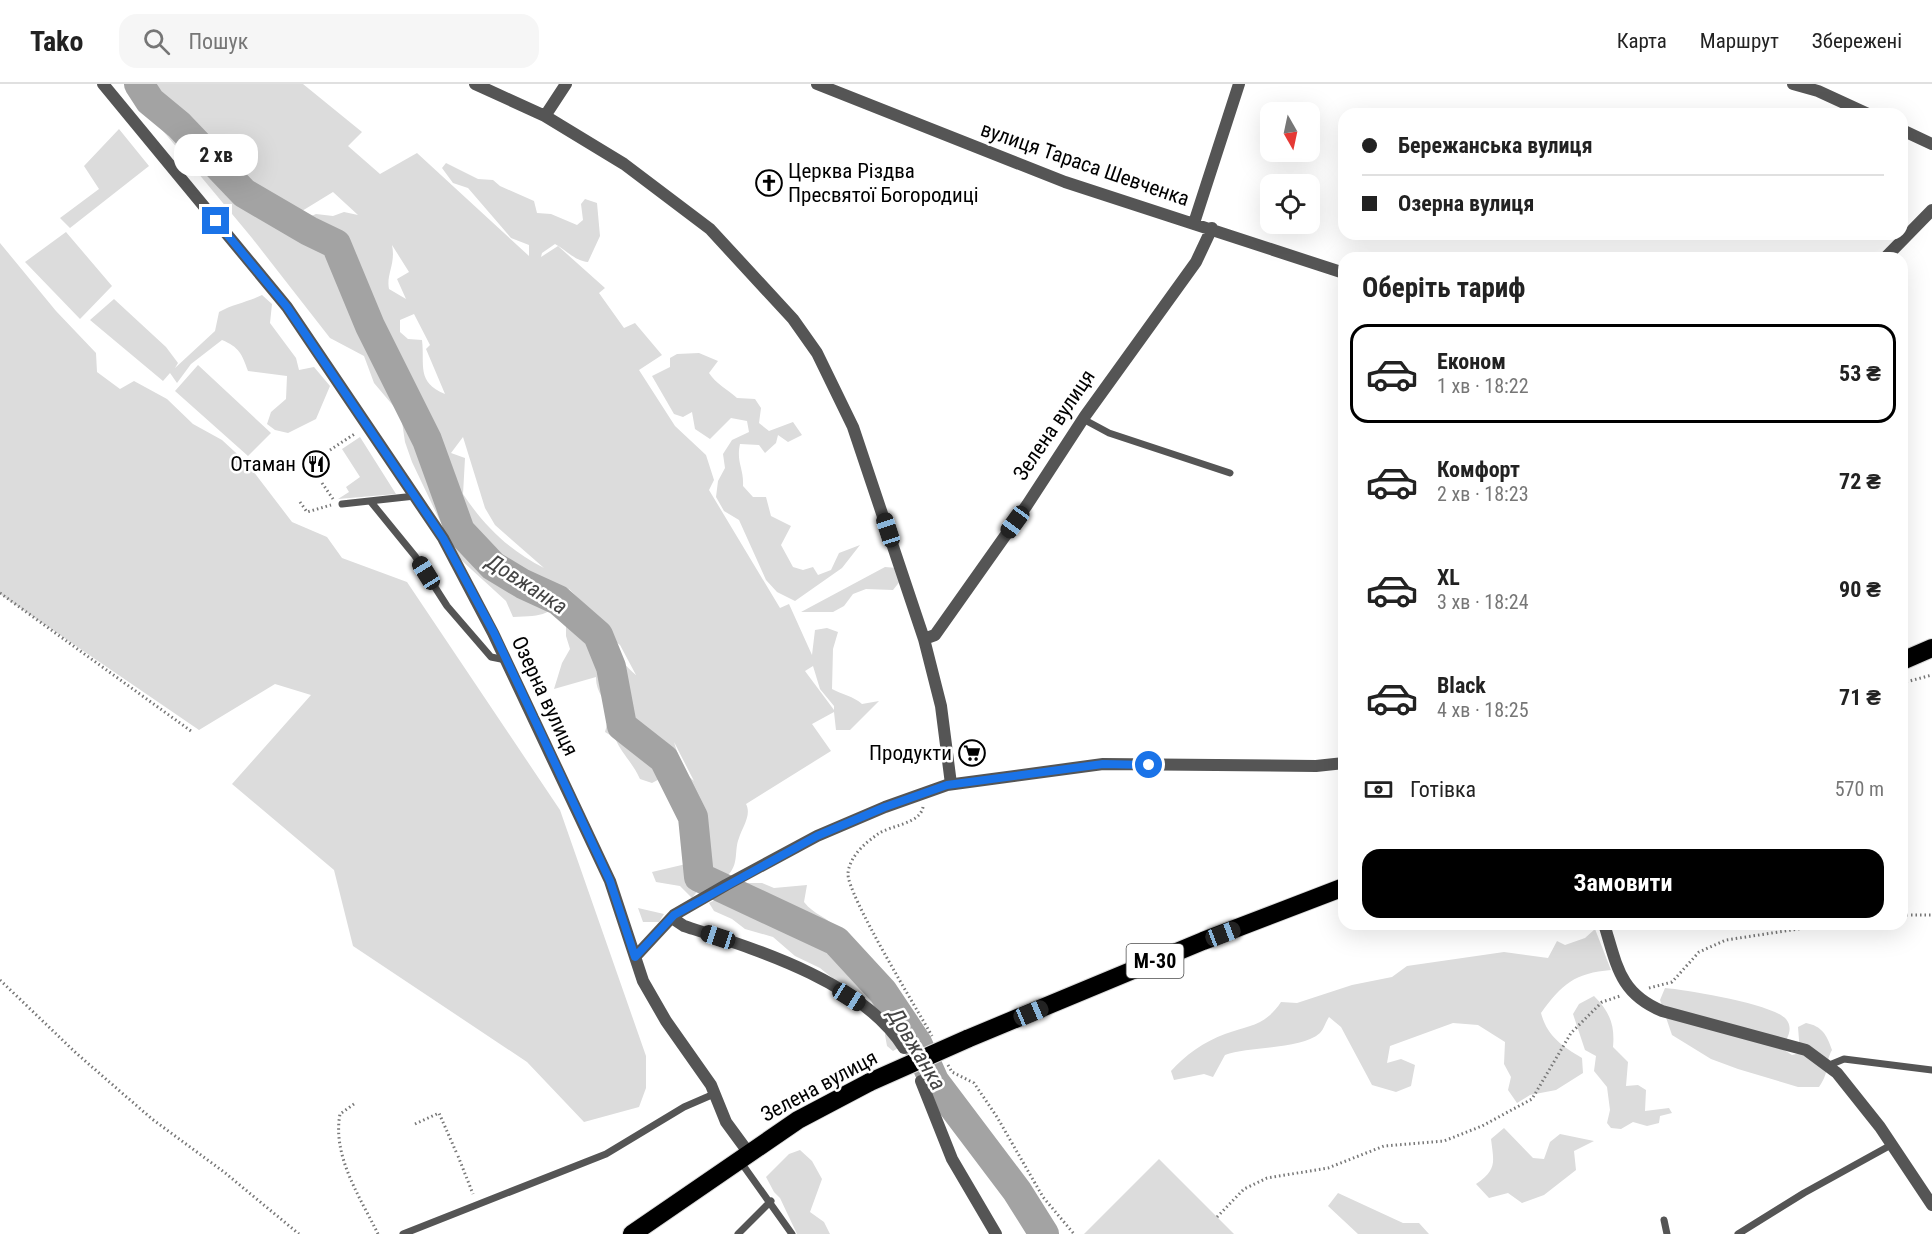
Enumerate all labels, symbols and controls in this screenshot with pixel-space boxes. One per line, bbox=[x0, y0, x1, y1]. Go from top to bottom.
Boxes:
search box bbox=[119, 14, 539, 68]
text: Tako bbox=[30, 25, 83, 58]
icon: search bbox=[140, 25, 173, 58]
text: Пошук bbox=[188, 29, 248, 54]
text: Карта bbox=[1617, 29, 1667, 53]
text: Маршрут bbox=[1700, 29, 1779, 53]
text: Збережені bbox=[1812, 29, 1902, 53]
north arrow bbox=[1260, 102, 1320, 162]
map controls bbox=[1260, 102, 1320, 234]
street label: вулиця Тараса Шевченка bbox=[978, 117, 1192, 211]
text: Бережанська вулиця bbox=[1398, 133, 1593, 158]
callout: 2 хв bbox=[174, 134, 258, 176]
text: 2 хв bbox=[199, 143, 233, 167]
place label: Церква Різдва Пресвятої Богородиці bbox=[788, 159, 979, 207]
church icon: Церква Різдва Пресвятої Богородиці bbox=[754, 168, 784, 198]
button: locate bbox=[1260, 174, 1320, 234]
text: Озерна вулиця bbox=[1398, 191, 1534, 216]
route end bbox=[202, 207, 229, 234]
text: Оберіть тариф bbox=[1362, 272, 1525, 304]
icon: car bbox=[1365, 347, 1419, 401]
text: Економ bbox=[1437, 349, 1506, 374]
text: 53 ₴ bbox=[1839, 361, 1881, 386]
street label: Зелена вулиця bbox=[1008, 365, 1100, 485]
text: 1 хв · 18:22 bbox=[1437, 374, 1529, 398]
restaurant icon: Отаман bbox=[301, 449, 331, 479]
place label: Отаман bbox=[230, 452, 296, 476]
icon: car bbox=[1365, 455, 1419, 509]
text: Комфорт bbox=[1437, 457, 1520, 482]
text: 72 ₴ bbox=[1839, 469, 1881, 494]
text: 2 хв · 18:23 bbox=[1437, 482, 1529, 506]
car bbox=[997, 502, 1033, 542]
car bbox=[874, 510, 902, 550]
water label: Довжанка bbox=[480, 548, 572, 619]
car bbox=[409, 553, 443, 593]
icon: car bbox=[1365, 563, 1419, 617]
text: XL bbox=[1437, 565, 1460, 590]
text: 90 ₴ bbox=[1839, 577, 1881, 602]
text: 3 хв · 18:24 bbox=[1437, 590, 1529, 614]
street label: Озерна вулиця bbox=[507, 632, 583, 760]
icon: car bbox=[1365, 671, 1419, 725]
text: Black bbox=[1437, 673, 1486, 698]
text: 71 ₴ bbox=[1839, 685, 1881, 710]
text: 4 хв · 18:25 bbox=[1437, 698, 1529, 722]
supermarket icon: Продукти bbox=[957, 738, 987, 768]
place label: Продукти bbox=[869, 741, 952, 765]
route start bbox=[1135, 751, 1162, 778]
icon: cash bbox=[1362, 773, 1395, 806]
text: Готівка bbox=[1410, 777, 1476, 802]
text: 570 m bbox=[1835, 777, 1884, 801]
button: Замовити bbox=[1362, 849, 1884, 918]
car bbox=[1203, 919, 1243, 949]
car bbox=[698, 923, 738, 951]
road number: М-30 bbox=[1126, 944, 1184, 978]
car bbox=[829, 980, 869, 1014]
car bbox=[1011, 998, 1051, 1028]
water label: Довжанка bbox=[882, 1002, 951, 1095]
street label: Зелена вулиця bbox=[757, 1045, 881, 1127]

